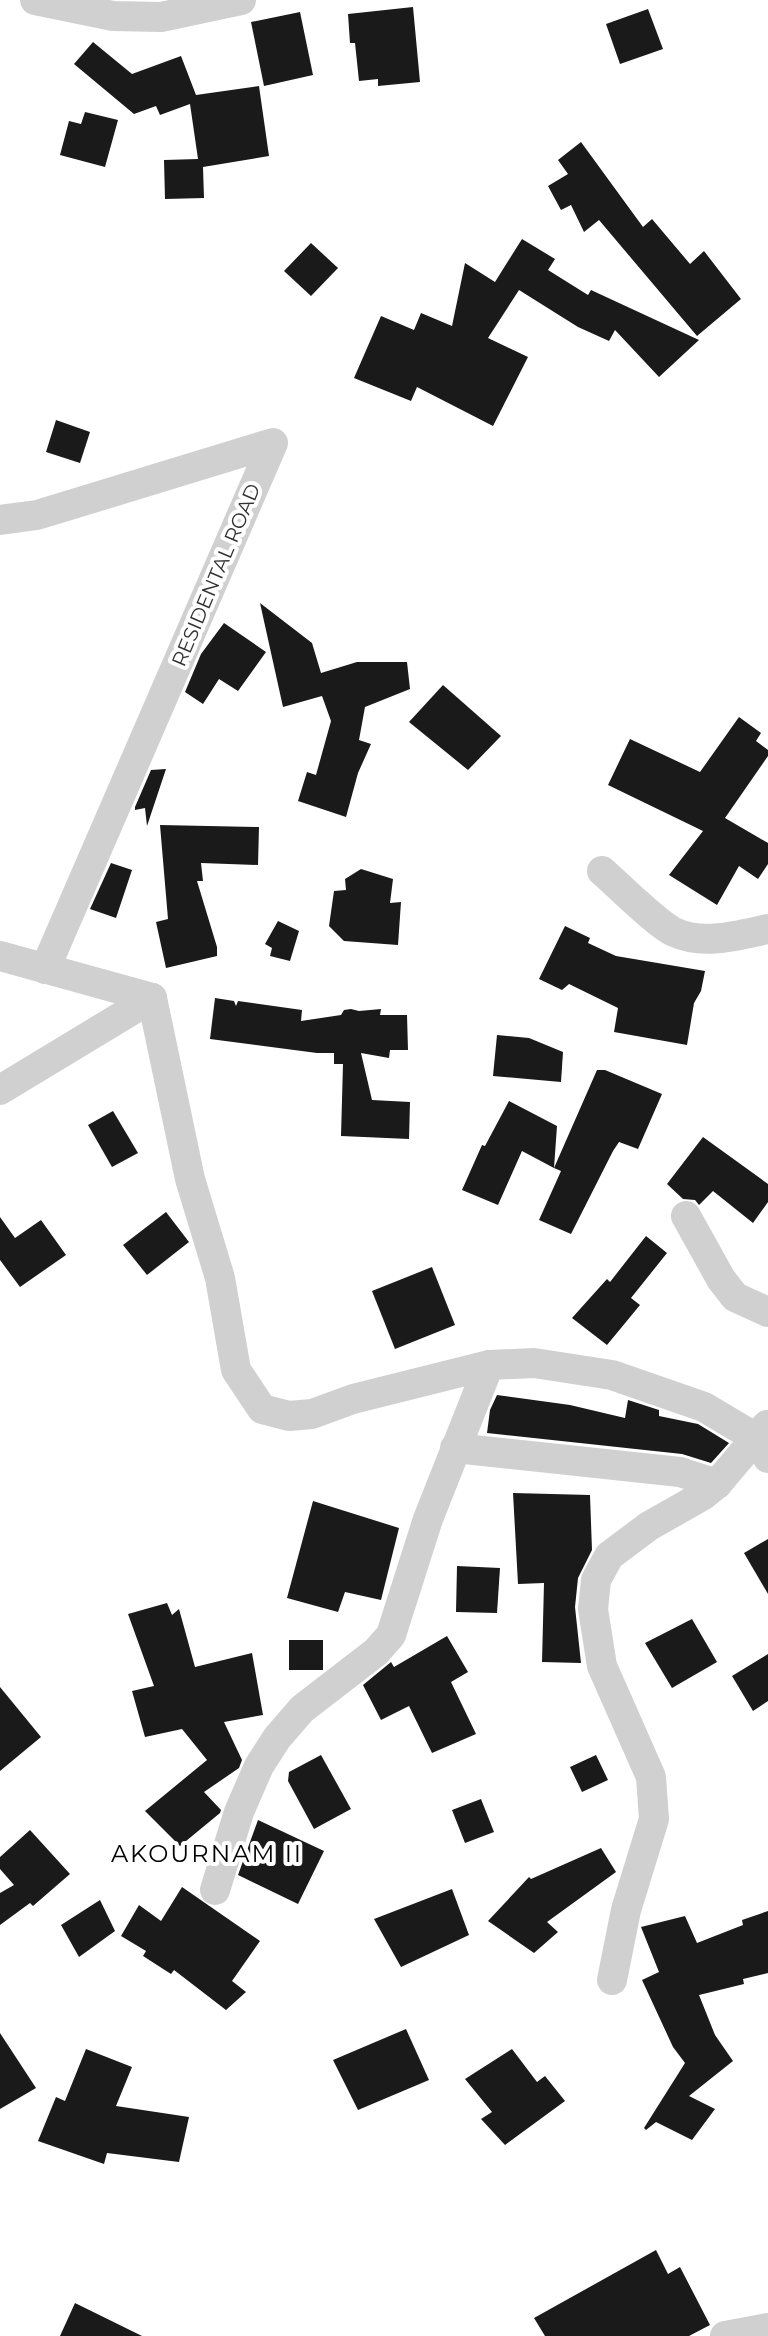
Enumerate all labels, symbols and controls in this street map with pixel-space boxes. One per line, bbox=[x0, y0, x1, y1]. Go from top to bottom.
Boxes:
street label: RESIDENTAL ROAD bbox=[167, 480, 265, 670]
district label: AKOURNAM II bbox=[111, 1839, 303, 1868]

